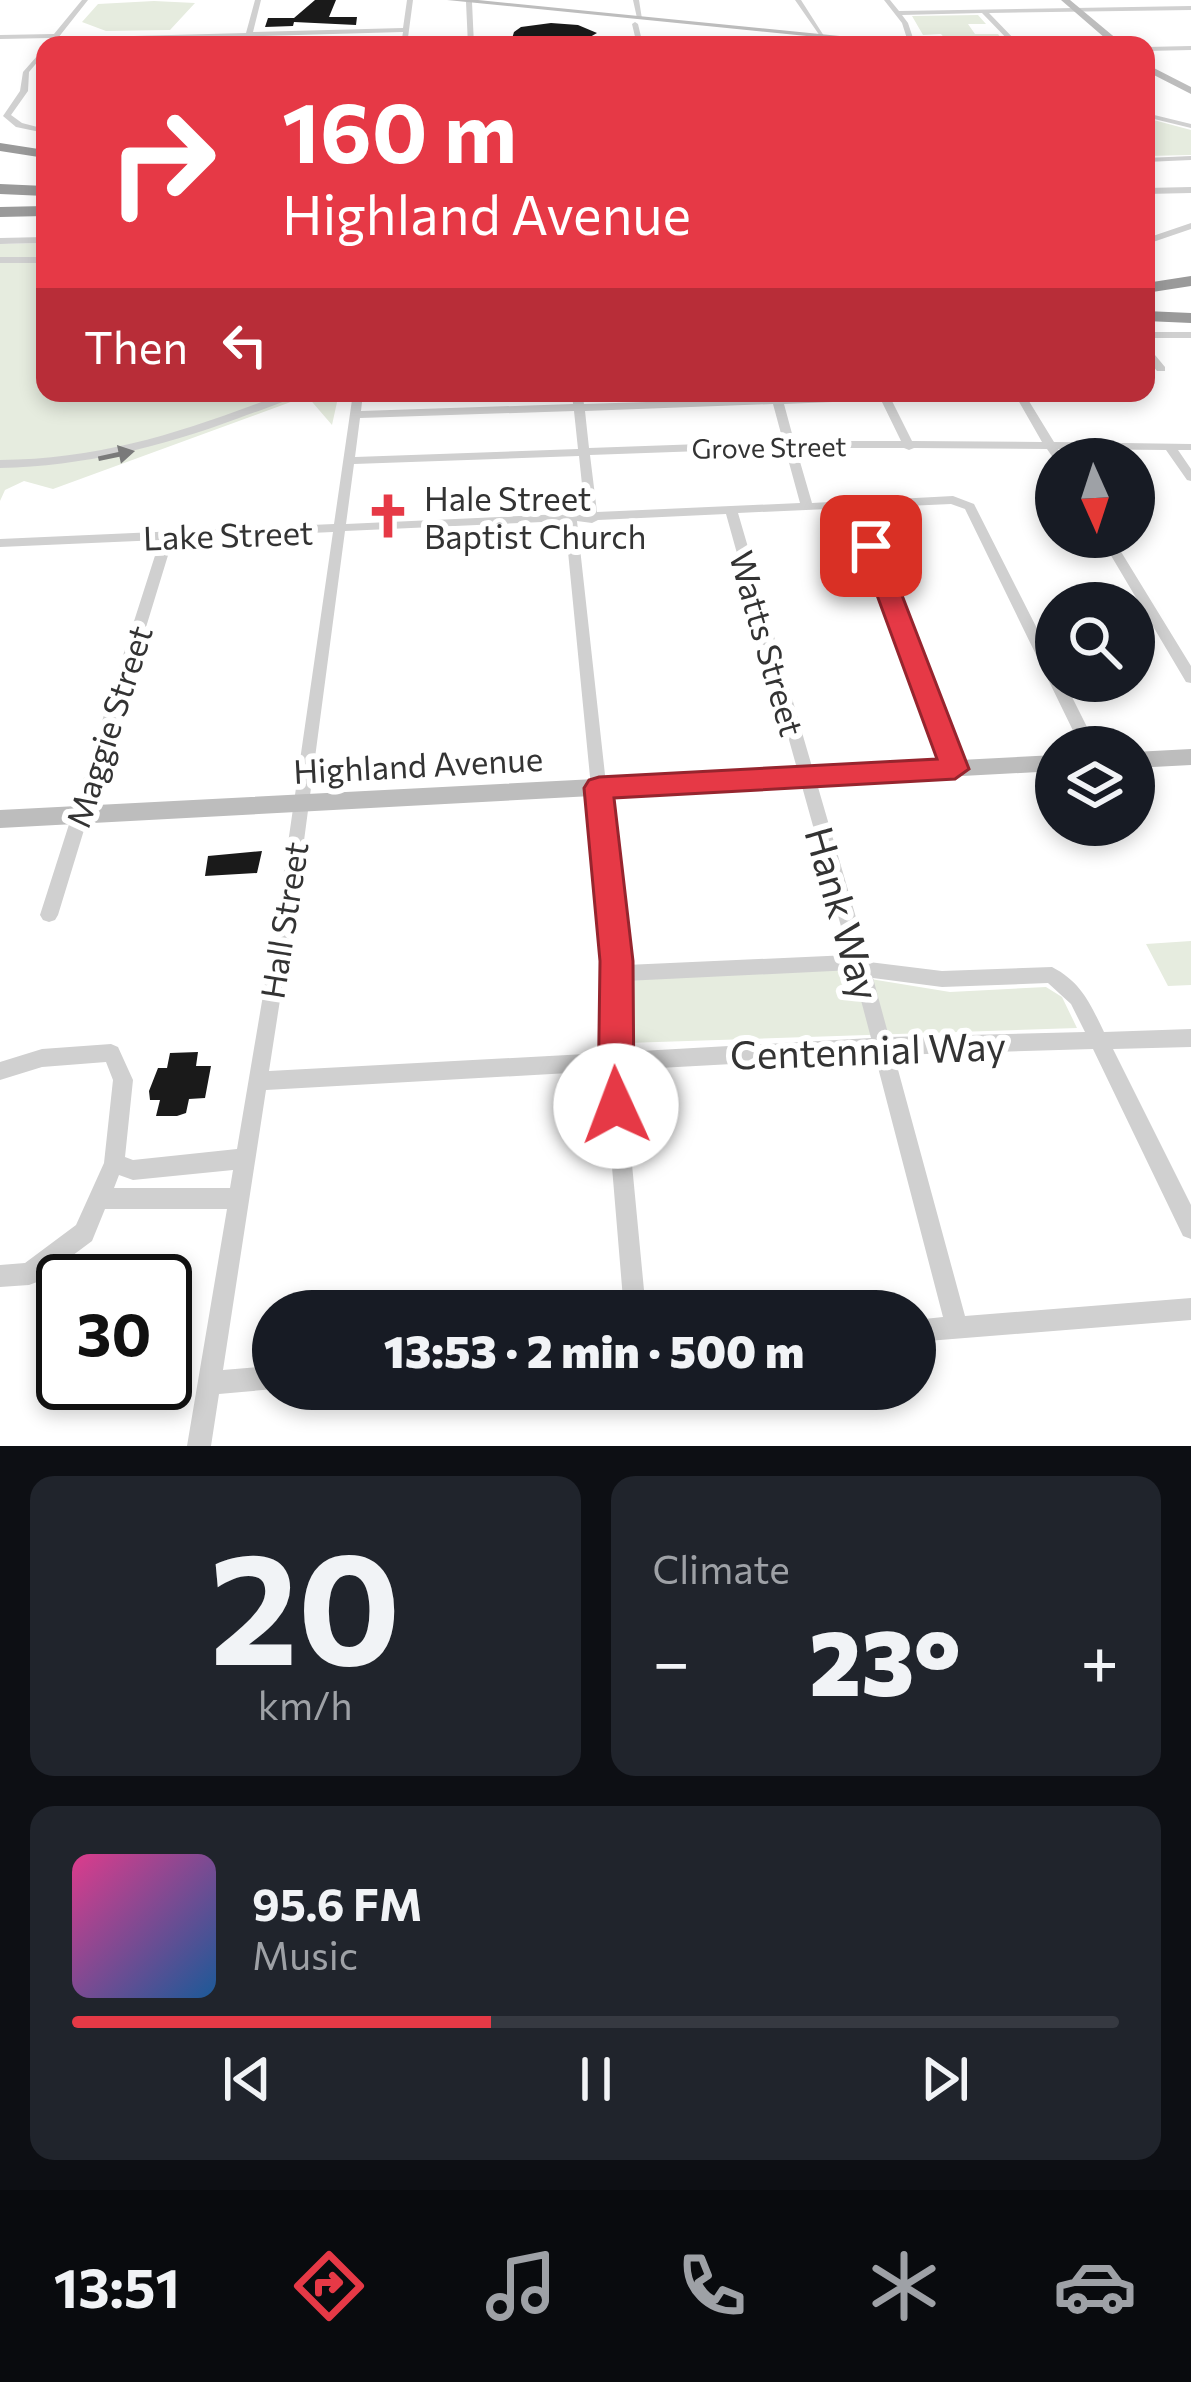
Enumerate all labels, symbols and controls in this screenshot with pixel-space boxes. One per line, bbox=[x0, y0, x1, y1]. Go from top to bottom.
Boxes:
text: 160 m bbox=[282, 78, 517, 180]
icon: right bbox=[84, 84, 240, 240]
text: Highland Avenue bbox=[282, 180, 691, 246]
icon: left bbox=[212, 312, 278, 378]
text: Then bbox=[84, 318, 188, 373]
street label: Grove Street bbox=[691, 429, 847, 465]
north arrow bbox=[1035, 438, 1155, 558]
map controls bbox=[1035, 438, 1155, 846]
one-way arrow bbox=[98, 444, 136, 463]
place label: Hale Street Baptist Church bbox=[424, 477, 646, 556]
church icon: Hale Street Baptist Church bbox=[363, 491, 413, 541]
pin bbox=[820, 495, 922, 597]
street label: Lake Street bbox=[142, 511, 314, 557]
icon: arrive bbox=[838, 513, 904, 579]
street label: Watts Street bbox=[722, 546, 814, 740]
button: search bbox=[1035, 582, 1155, 702]
street label: Maggie Street bbox=[56, 620, 160, 832]
button: layers bbox=[1035, 726, 1155, 846]
street label: Highland Avenue bbox=[292, 737, 544, 791]
street label: Hank Way bbox=[796, 821, 892, 1005]
street label: Hall Street bbox=[250, 839, 316, 1001]
street label: Centennial Way bbox=[729, 1020, 1007, 1078]
position arrow bbox=[553, 1043, 679, 1169]
speed limit sign: 30 bbox=[36, 1254, 192, 1410]
text: 13:53 · 2 min · 500 m bbox=[384, 1322, 804, 1377]
text: 20 bbox=[210, 1506, 401, 1697]
text: Climate bbox=[653, 1544, 790, 1592]
text: 23° bbox=[809, 1604, 961, 1715]
text: − bbox=[653, 1619, 690, 1700]
text: + bbox=[1080, 1619, 1119, 1700]
text: km/h bbox=[258, 1680, 353, 1728]
text: 95.6 FM bbox=[252, 1875, 422, 1930]
text: Music bbox=[252, 1930, 358, 1978]
icon: previous bbox=[214, 2046, 280, 2112]
icon: pause bbox=[563, 2046, 629, 2112]
icon: next bbox=[912, 2046, 978, 2112]
icon: directions bbox=[287, 2244, 371, 2328]
icon: music bbox=[479, 2244, 563, 2328]
icon: phone bbox=[670, 2244, 754, 2328]
icon: climate bbox=[862, 2244, 946, 2328]
icon: car bbox=[1053, 2244, 1137, 2328]
text: 13:51 bbox=[54, 2253, 180, 2319]

